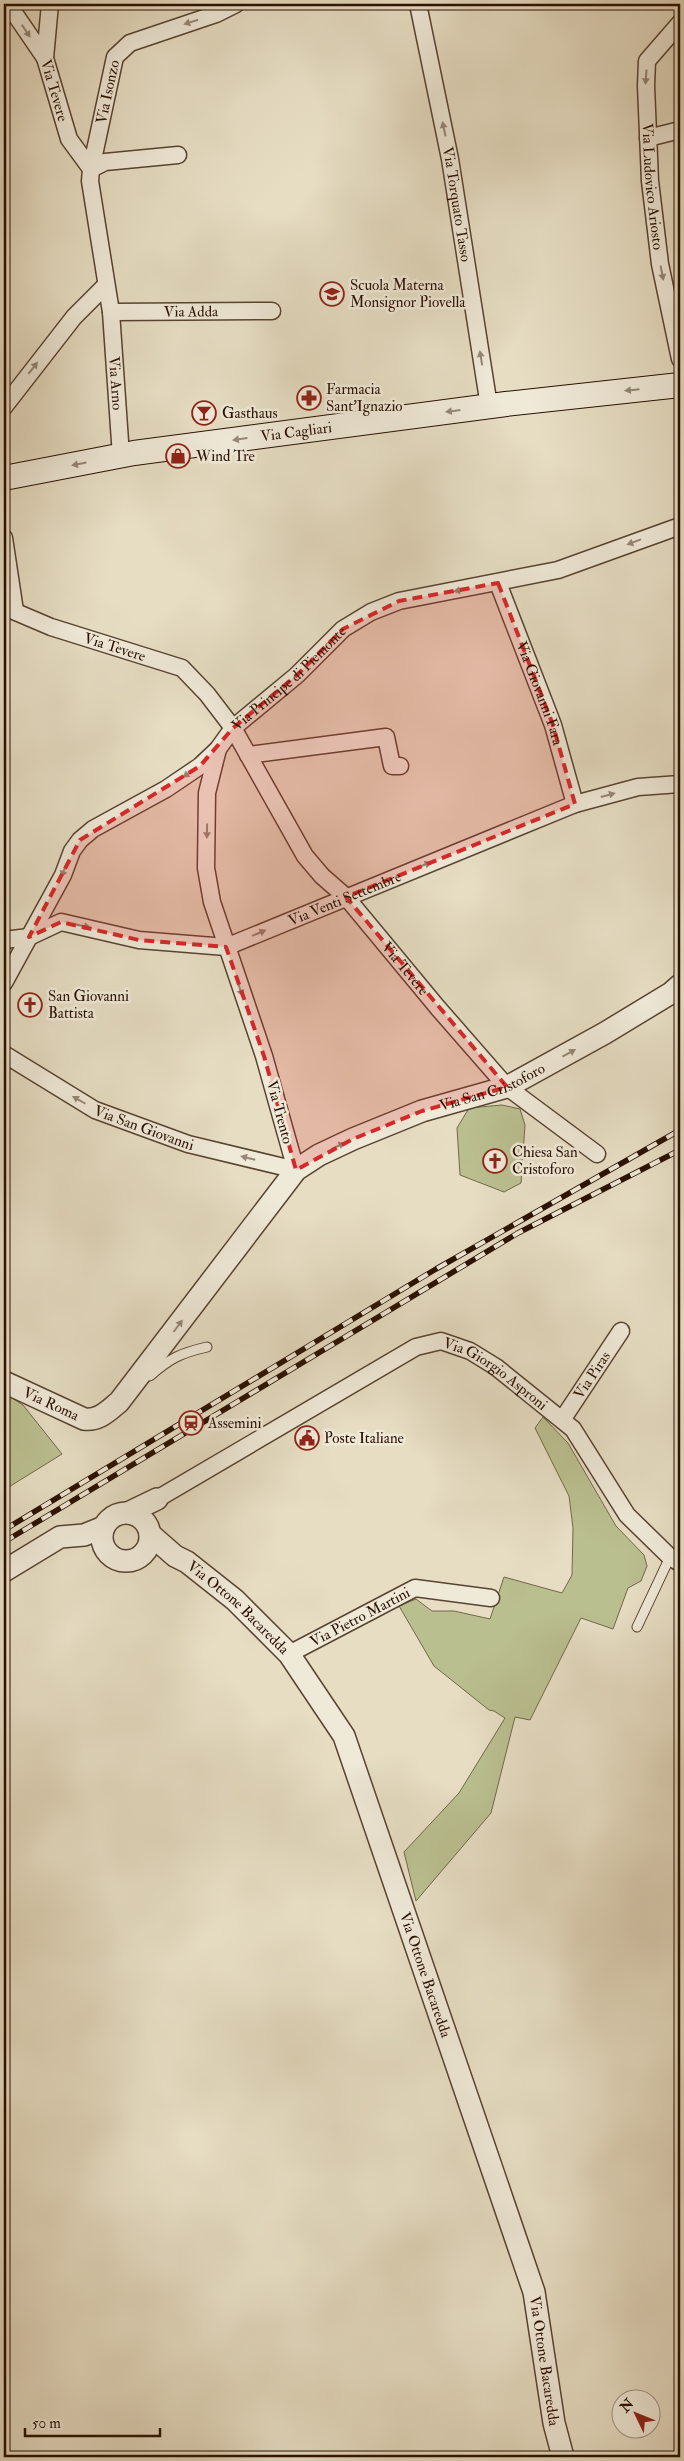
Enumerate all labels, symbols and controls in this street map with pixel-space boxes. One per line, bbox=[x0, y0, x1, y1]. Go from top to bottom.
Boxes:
one-way arrow bbox=[183, 19, 198, 27]
one-way arrow bbox=[21, 24, 31, 38]
street label: Via Tevere bbox=[36, 57, 72, 124]
street label: Via Isonzo bbox=[92, 58, 124, 125]
one-way arrow bbox=[642, 69, 650, 85]
one-way arrow bbox=[440, 121, 448, 136]
street label: Via Ludovico Ariosto bbox=[638, 123, 667, 251]
street label: Via Torquato Tasso bbox=[438, 145, 475, 263]
one-way arrow bbox=[658, 266, 666, 281]
place label: Scuola Materna Monsignor Piovella bbox=[350, 276, 466, 312]
school or university icon: Scuola Materna Monsignor Piovella bbox=[319, 281, 345, 307]
street label: Via Adda bbox=[164, 302, 219, 322]
one-way arrow bbox=[477, 350, 485, 366]
street label: Via Arno bbox=[104, 356, 127, 411]
one-way arrow bbox=[27, 362, 38, 375]
place label: Farmacia Sant'Ignazio bbox=[326, 380, 403, 416]
pharmacy icon: Farmacia Sant'Ignazio bbox=[296, 385, 322, 411]
one-way arrow bbox=[623, 386, 639, 394]
bar icon: Gasthaus bbox=[191, 400, 217, 426]
place label: Gasthaus bbox=[222, 404, 278, 423]
one-way arrow bbox=[445, 407, 461, 415]
street label: Via Cagliari bbox=[259, 418, 333, 446]
one-way arrow bbox=[231, 435, 247, 443]
shop icon: Wind Tre bbox=[165, 443, 191, 469]
place label: Wind Tre bbox=[195, 447, 255, 466]
one-way arrow bbox=[71, 460, 87, 468]
one-way arrow bbox=[627, 539, 642, 546]
one-way arrow bbox=[454, 586, 469, 594]
street label: Via Principe di Piemonte bbox=[228, 622, 351, 735]
street label: Via Tevere bbox=[81, 629, 148, 666]
street label: Via Giovanni Fara bbox=[511, 639, 567, 748]
one-way arrow bbox=[183, 768, 196, 778]
one-way arrow bbox=[600, 791, 616, 799]
one-way arrow bbox=[203, 824, 211, 840]
one-way arrow bbox=[417, 861, 432, 869]
one-way arrow bbox=[60, 863, 68, 877]
street label: Via Venti Settembre bbox=[285, 867, 404, 931]
one-way arrow bbox=[76, 922, 91, 930]
one-way arrow bbox=[251, 929, 266, 937]
street label: Via Tevere bbox=[377, 938, 433, 999]
one-way arrow bbox=[236, 982, 244, 997]
place label: San Giovanni Battista bbox=[48, 987, 129, 1023]
church icon: San Giovanni Battista bbox=[17, 992, 43, 1018]
one-way arrow bbox=[562, 1049, 576, 1057]
street label: Via San Cristoforo bbox=[437, 1059, 548, 1116]
street label: Via Trento bbox=[262, 1078, 297, 1146]
one-way arrow bbox=[72, 1096, 85, 1105]
street label: Via San Giovanni bbox=[91, 1101, 196, 1155]
one-way arrow bbox=[331, 1142, 345, 1150]
place label: Chiesa San Cristoforo bbox=[512, 1143, 578, 1179]
church icon: Chiesa San Cristoforo bbox=[482, 1148, 508, 1174]
one-way arrow bbox=[241, 1154, 256, 1162]
one-way arrow bbox=[172, 1320, 183, 1333]
street label: Via Giorgio Asproni bbox=[441, 1334, 551, 1415]
street label: Via Piras bbox=[570, 1348, 615, 1403]
street label: Via Roma bbox=[20, 1383, 83, 1426]
station icon: Assemini bbox=[178, 1410, 204, 1436]
place label: Assemini bbox=[207, 1414, 261, 1433]
public building icon: Poste Italiane bbox=[294, 1425, 320, 1451]
place label: Poste Italiane bbox=[324, 1429, 404, 1448]
street label: Via Ottone Bacaredda bbox=[183, 1557, 294, 1659]
street label: Via Pietro Martini bbox=[307, 1583, 413, 1651]
street label: Via Ottone Bacaredda bbox=[395, 1910, 456, 2041]
street label: Via Ottone Bacaredda bbox=[525, 2295, 563, 2428]
north arrow bbox=[612, 2388, 662, 2438]
text: N bbox=[616, 2395, 638, 2417]
scale bar bbox=[25, 2406, 160, 2438]
text: 50 m bbox=[32, 2414, 61, 2433]

